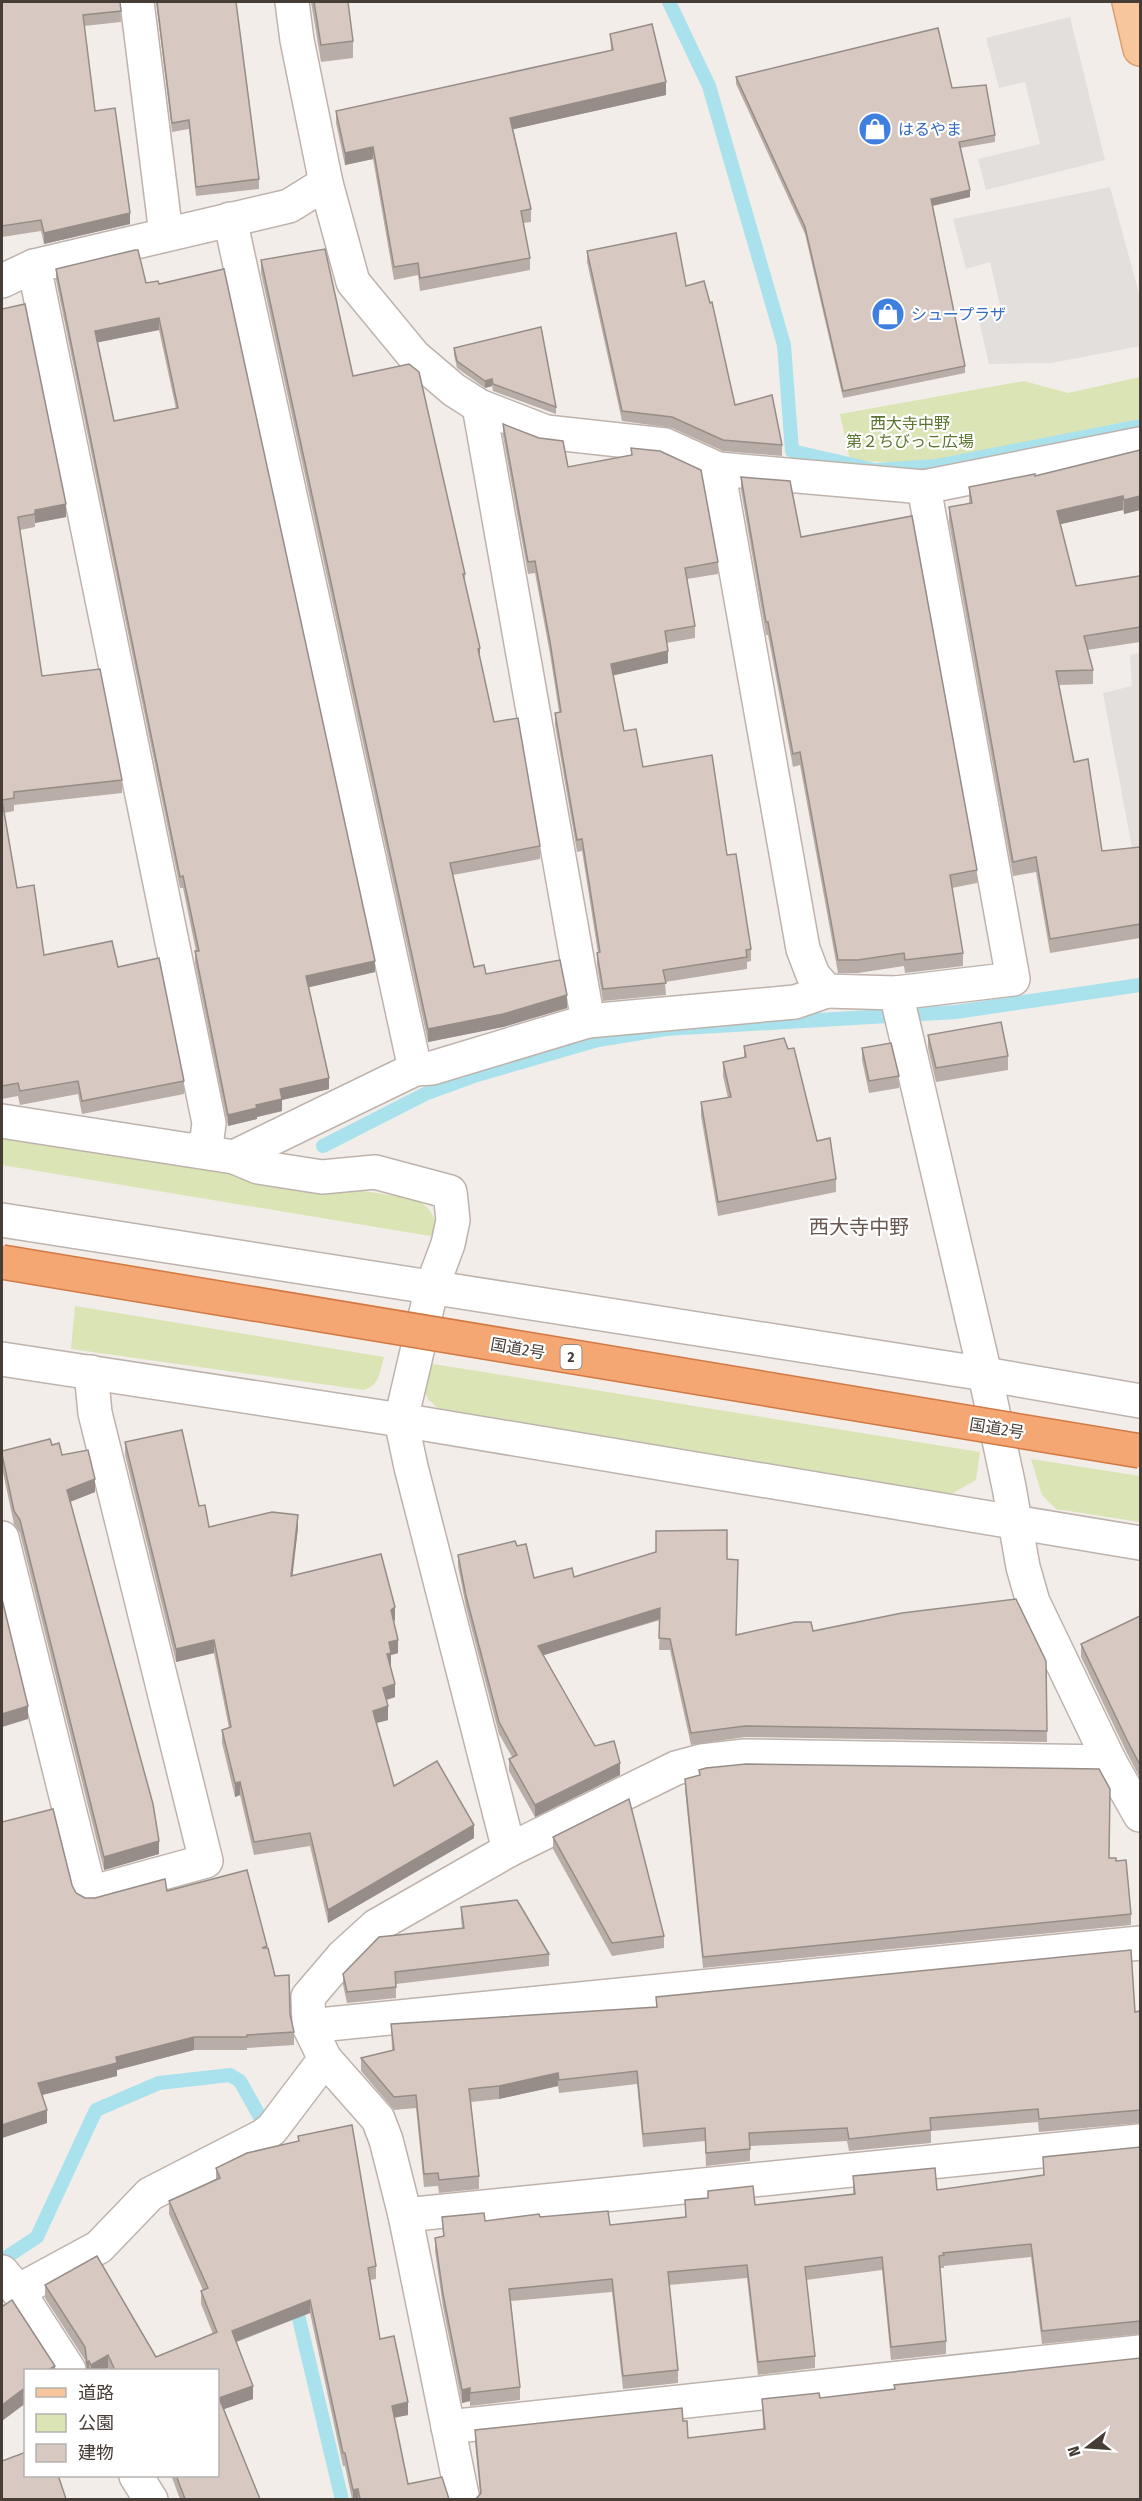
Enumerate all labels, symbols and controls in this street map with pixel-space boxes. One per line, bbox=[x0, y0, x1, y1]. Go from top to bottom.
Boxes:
shop icon: はるやま bbox=[857, 111, 893, 147]
place label: はるやま bbox=[898, 120, 962, 139]
shop icon: シュープラザ bbox=[870, 296, 906, 332]
place label: シュープラザ bbox=[911, 305, 1006, 324]
park label: 西大寺中野 第２ちびっこ広場 bbox=[846, 414, 974, 451]
district label: 西大寺中野 bbox=[809, 1215, 909, 1239]
street label: 国道2号 bbox=[489, 1334, 547, 1363]
road number: 2 bbox=[560, 1345, 582, 1369]
street label: 国道2号 bbox=[968, 1415, 1026, 1442]
legend bbox=[24, 2369, 219, 2477]
text: 道路 bbox=[78, 2382, 114, 2404]
text: 公園 bbox=[78, 2412, 114, 2434]
north arrow bbox=[1058, 2417, 1118, 2477]
text: 建物 bbox=[78, 2442, 114, 2464]
text: N bbox=[1064, 2444, 1085, 2459]

